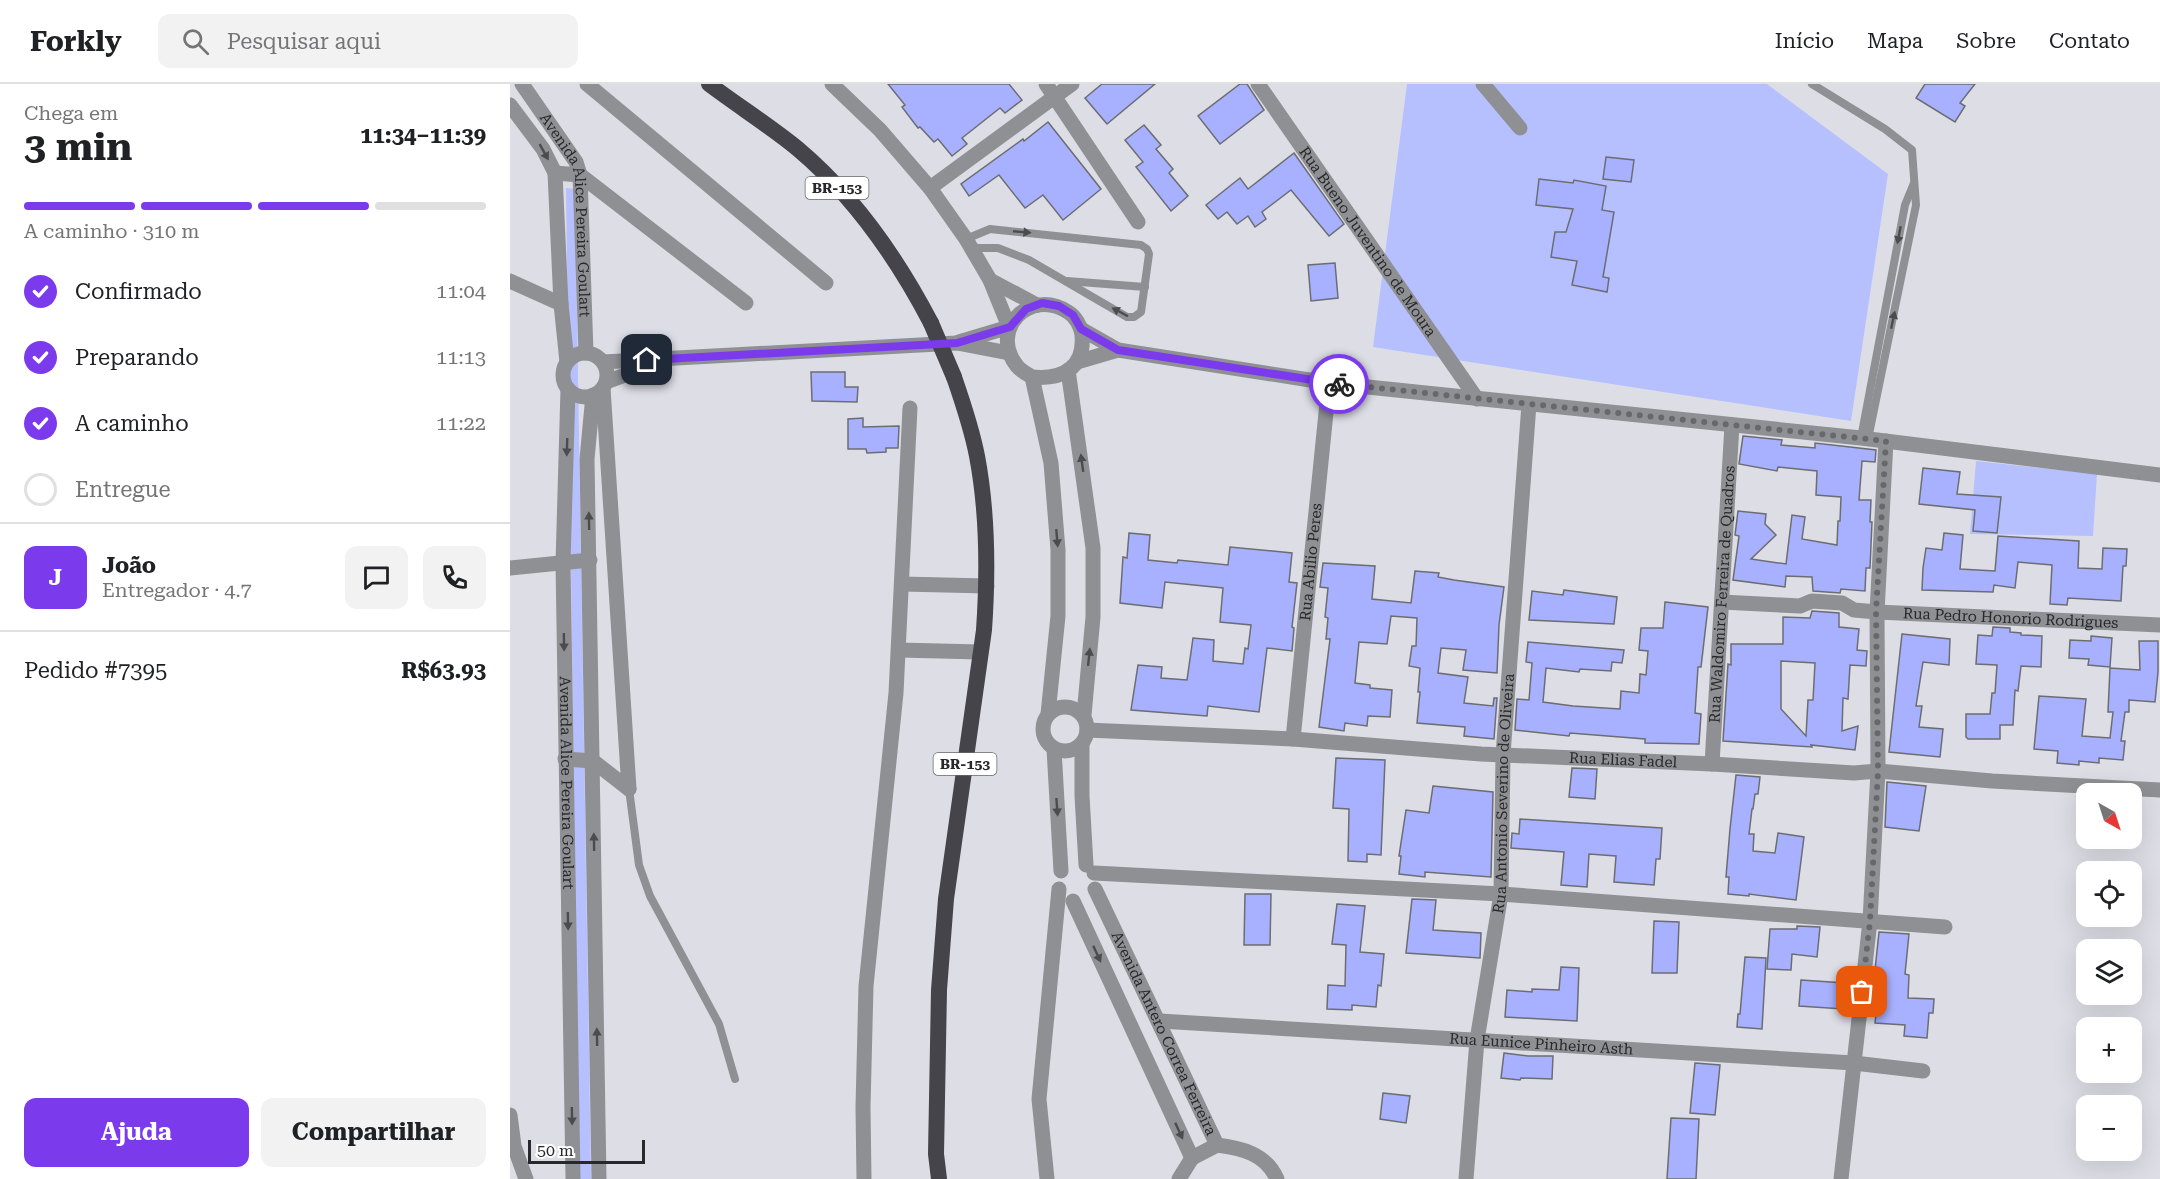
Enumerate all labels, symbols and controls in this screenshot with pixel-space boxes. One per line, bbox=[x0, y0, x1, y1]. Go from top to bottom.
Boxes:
search box bbox=[158, 14, 578, 68]
text: Forkly bbox=[30, 25, 122, 58]
icon: search bbox=[179, 25, 212, 58]
text: Pesquisar aqui bbox=[227, 29, 381, 54]
text: Início bbox=[1775, 29, 1834, 53]
text: Mapa bbox=[1867, 29, 1923, 53]
text: Sobre bbox=[1956, 29, 2016, 53]
text: Contato bbox=[2049, 29, 2130, 53]
text: Chega em bbox=[24, 101, 118, 125]
street label: Avenida Alice Pereira Goulart bbox=[536, 110, 594, 318]
text: 11:34–11:39 bbox=[360, 123, 486, 148]
text: 3 min bbox=[24, 124, 132, 170]
street label: Rua Bueno Juventino de Moura bbox=[1295, 143, 1440, 340]
one-way arrow bbox=[539, 144, 549, 161]
road number: BR-153 bbox=[806, 177, 868, 199]
text: A caminho · 310 m bbox=[24, 219, 200, 243]
one-way arrow bbox=[1894, 226, 1903, 245]
one-way arrow bbox=[1012, 227, 1031, 237]
icon: check bbox=[24, 275, 57, 308]
text: Confirmado bbox=[75, 279, 202, 304]
text: 11:04 bbox=[436, 279, 486, 303]
one-way arrow bbox=[1111, 307, 1128, 317]
one-way arrow bbox=[1888, 311, 1898, 329]
pin bbox=[621, 334, 672, 385]
icon: check bbox=[24, 341, 57, 374]
icon: home bbox=[630, 343, 663, 376]
text: Preparando bbox=[75, 345, 199, 370]
text: 11:13 bbox=[436, 345, 486, 369]
courier bbox=[1309, 354, 1369, 414]
icon: bike bbox=[1323, 368, 1356, 401]
icon: check bbox=[24, 407, 57, 440]
text: A caminho bbox=[75, 411, 189, 436]
text: 11:22 bbox=[436, 411, 486, 435]
one-way arrow bbox=[562, 438, 571, 457]
one-way arrow bbox=[1077, 453, 1086, 472]
street label: Rua Waldomiro Ferreira de Quadros bbox=[1705, 465, 1739, 724]
text: Entregue bbox=[75, 477, 171, 502]
street label: Rua Abilio Peres bbox=[1296, 502, 1326, 622]
one-way arrow bbox=[584, 511, 594, 530]
one-way arrow bbox=[1052, 528, 1062, 547]
button: chat bbox=[345, 546, 408, 609]
button: phone bbox=[423, 546, 486, 609]
text: João bbox=[102, 553, 156, 578]
text: J bbox=[49, 565, 62, 590]
text: Entregador · 4.7 bbox=[102, 578, 252, 602]
street label: Rua Pedro Honorio Rodrigues bbox=[1903, 604, 2119, 632]
one-way arrow bbox=[559, 632, 569, 651]
one-way arrow bbox=[1084, 647, 1094, 666]
text: Pedido #7395 bbox=[24, 658, 167, 683]
text: R$63.93 bbox=[401, 658, 486, 683]
street label: Rua Antonio Severino de Oliveira bbox=[1489, 673, 1518, 915]
street label: Avenida Alice Pereira Goulart bbox=[556, 676, 577, 890]
street label: Rua Elias Fadel bbox=[1569, 749, 1678, 771]
road number: BR-153 bbox=[934, 753, 996, 775]
north arrow bbox=[2076, 783, 2142, 849]
map controls bbox=[2076, 783, 2142, 1161]
one-way arrow bbox=[1052, 798, 1062, 817]
one-way arrow bbox=[589, 832, 599, 851]
button: locate bbox=[2076, 861, 2142, 927]
one-way arrow bbox=[563, 911, 573, 930]
street label: Avenida Antero Correa Ferreira bbox=[1108, 928, 1220, 1138]
button: layers bbox=[2076, 939, 2142, 1005]
one-way arrow bbox=[1093, 945, 1102, 962]
pin bbox=[1836, 966, 1887, 1017]
icon: bag bbox=[1845, 975, 1878, 1008]
button: + bbox=[2076, 1017, 2142, 1083]
one-way arrow bbox=[592, 1027, 601, 1046]
street label: Rua Eunice Pinheiro Asth bbox=[1449, 1030, 1634, 1059]
button: − bbox=[2076, 1095, 2142, 1161]
button: Ajuda bbox=[24, 1098, 249, 1167]
button: Compartilhar bbox=[261, 1098, 486, 1167]
one-way arrow bbox=[567, 1106, 577, 1125]
one-way arrow bbox=[1174, 1122, 1184, 1140]
scale bar bbox=[528, 1137, 645, 1164]
text: 50 m bbox=[537, 1141, 574, 1160]

